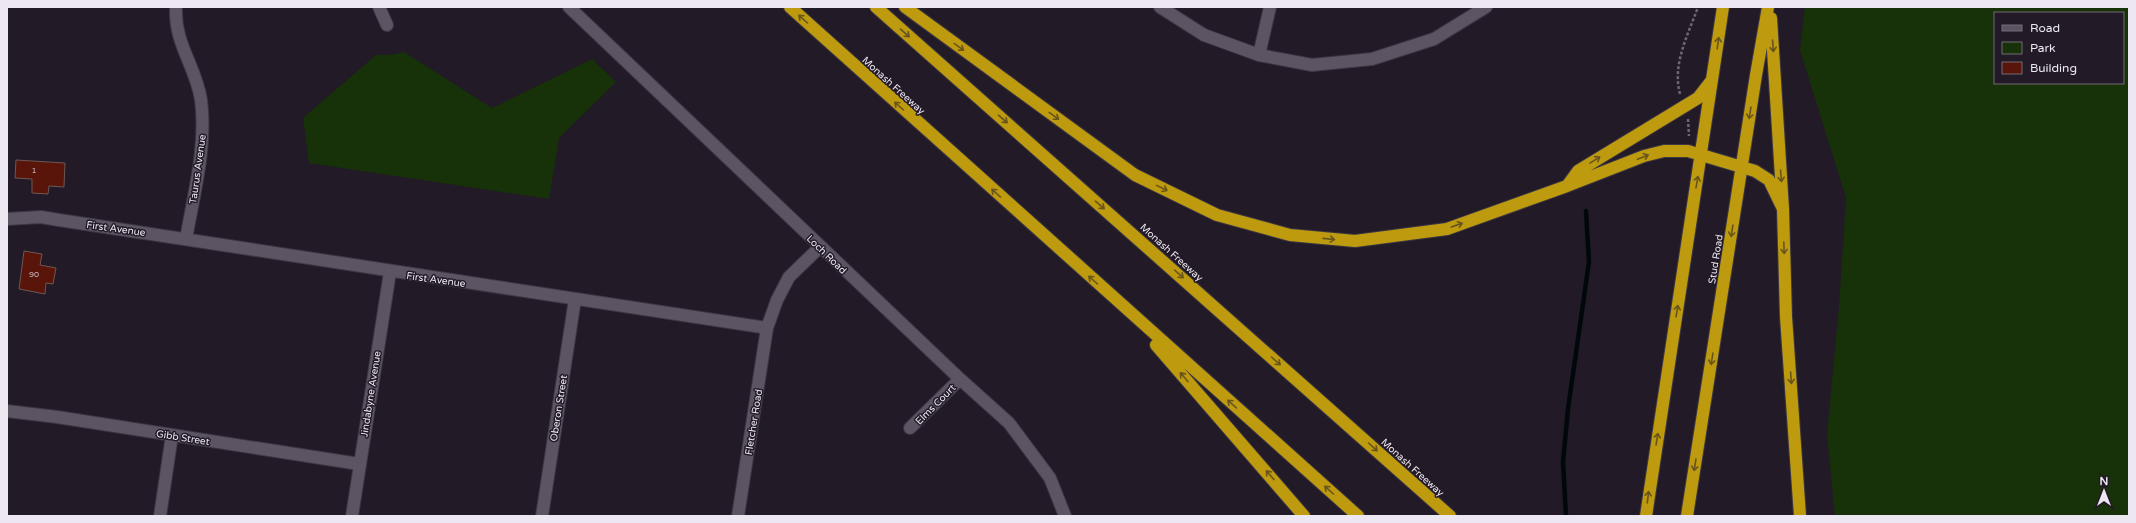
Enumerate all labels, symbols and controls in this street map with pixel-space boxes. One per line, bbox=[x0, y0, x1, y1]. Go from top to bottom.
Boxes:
legend bbox=[1994, 12, 2124, 84]
one-way arrow bbox=[797, 14, 808, 23]
text: Road bbox=[2030, 21, 2060, 35]
one-way arrow bbox=[900, 28, 911, 37]
one-way arrow bbox=[1714, 37, 1722, 50]
one-way arrow bbox=[1769, 39, 1776, 52]
text: Park bbox=[2030, 41, 2056, 55]
one-way arrow bbox=[953, 42, 964, 51]
street label: Monash Freeway bbox=[859, 54, 928, 117]
text: Building bbox=[2030, 61, 2077, 75]
one-way arrow bbox=[894, 101, 905, 110]
one-way arrow bbox=[1746, 107, 1754, 120]
one-way arrow bbox=[1049, 112, 1060, 120]
one-way arrow bbox=[998, 114, 1008, 123]
street label: Taurus Avenue bbox=[187, 133, 209, 205]
one-way arrow bbox=[1636, 153, 1648, 161]
one-way arrow bbox=[1589, 156, 1600, 164]
house number: 1 bbox=[31, 166, 37, 175]
one-way arrow bbox=[1777, 169, 1784, 182]
one-way arrow bbox=[1693, 176, 1701, 189]
one-way arrow bbox=[1156, 185, 1168, 192]
one-way arrow bbox=[991, 188, 1001, 197]
one-way arrow bbox=[1095, 200, 1105, 209]
street label: First Avenue bbox=[86, 219, 146, 239]
street label: Monash Freeway bbox=[1137, 221, 1206, 284]
one-way arrow bbox=[1451, 221, 1464, 228]
one-way arrow bbox=[1728, 224, 1736, 237]
street label: Loch Road bbox=[804, 233, 849, 277]
street label: Stud Road bbox=[1706, 234, 1726, 285]
one-way arrow bbox=[1322, 235, 1335, 243]
one-way arrow bbox=[1781, 241, 1788, 254]
house number: 90 bbox=[29, 270, 39, 279]
street label: First Avenue bbox=[406, 270, 466, 290]
one-way arrow bbox=[1173, 270, 1184, 279]
one-way arrow bbox=[1087, 275, 1098, 284]
one-way arrow bbox=[1673, 304, 1681, 317]
street label: Jindabyne Avenue bbox=[358, 350, 384, 438]
one-way arrow bbox=[1708, 352, 1716, 365]
one-way arrow bbox=[1270, 356, 1281, 365]
one-way arrow bbox=[1787, 371, 1794, 384]
one-way arrow bbox=[1180, 372, 1189, 383]
street label: Oberon Street bbox=[548, 374, 570, 442]
street label: Elms Court bbox=[913, 382, 958, 427]
street label: Fletcher Road bbox=[743, 388, 765, 456]
one-way arrow bbox=[1226, 399, 1237, 408]
street label: Gibb Street bbox=[155, 428, 211, 448]
one-way arrow bbox=[1653, 433, 1661, 446]
street label: Monash Freeway bbox=[1378, 436, 1447, 499]
one-way arrow bbox=[1368, 443, 1378, 452]
one-way arrow bbox=[1691, 458, 1699, 471]
one-way arrow bbox=[1266, 471, 1275, 481]
north arrow bbox=[2084, 471, 2124, 511]
text: N bbox=[2100, 475, 2108, 488]
one-way arrow bbox=[1324, 486, 1334, 495]
one-way arrow bbox=[1645, 491, 1652, 504]

